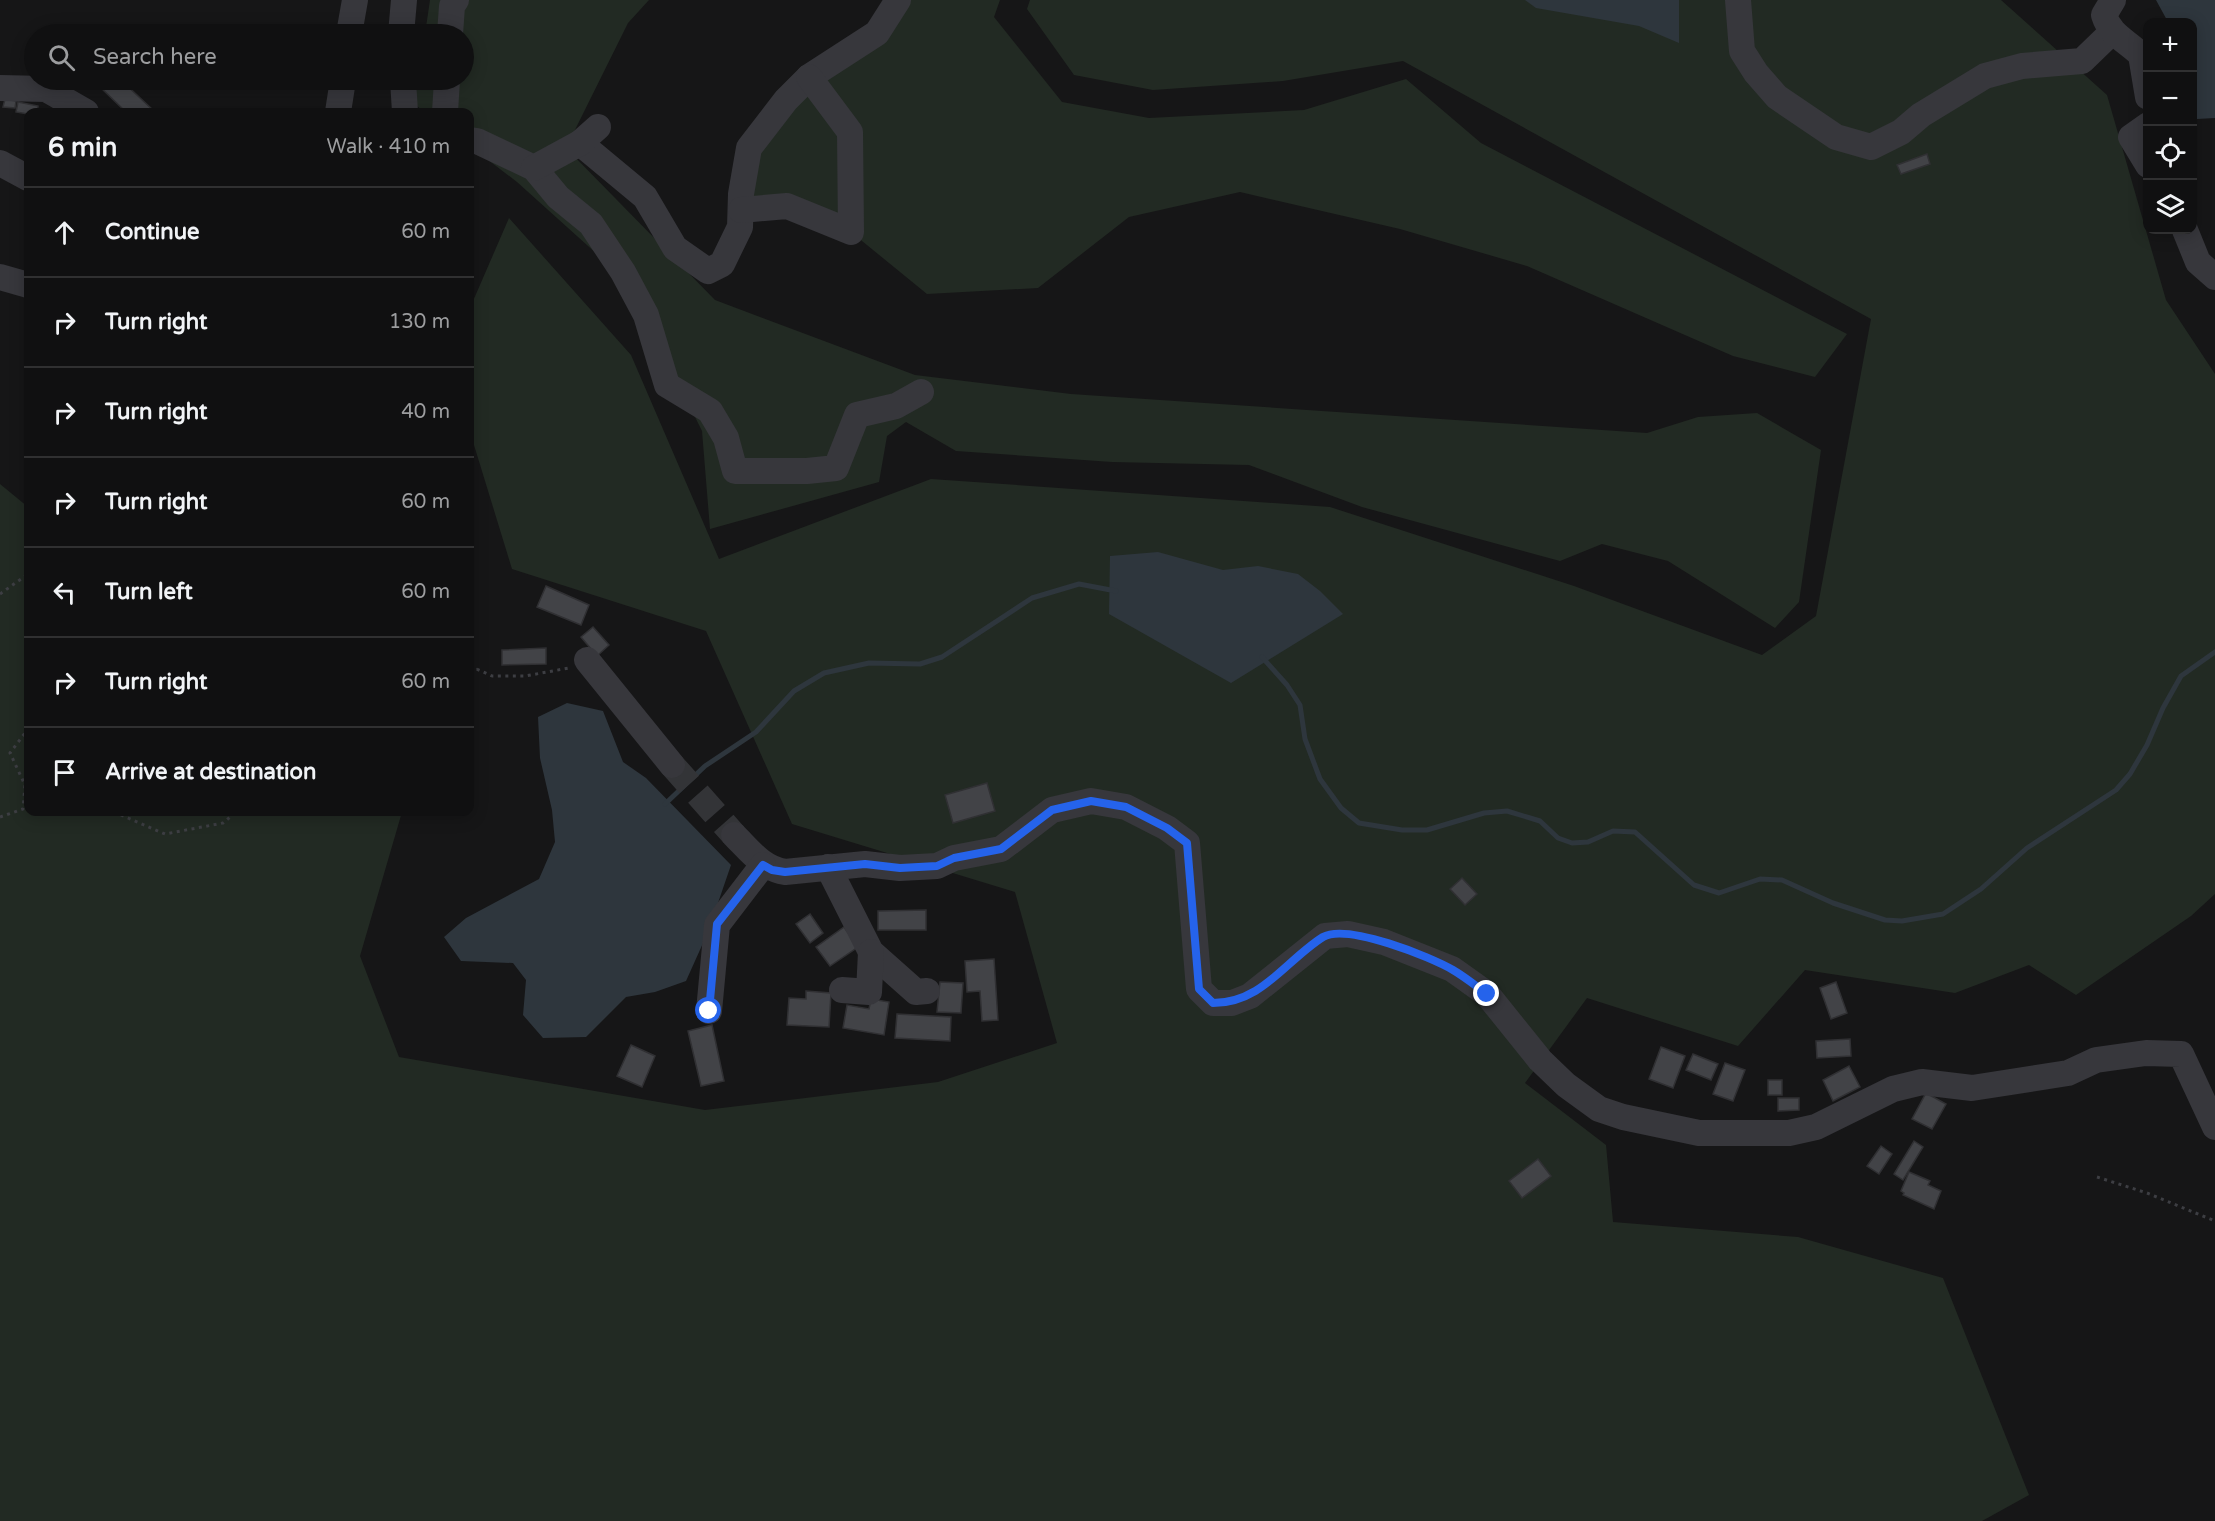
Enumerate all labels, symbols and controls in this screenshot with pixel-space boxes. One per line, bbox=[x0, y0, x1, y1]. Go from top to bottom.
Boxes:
map controls bbox=[2143, 18, 2197, 234]
button: + bbox=[2143, 18, 2197, 72]
search box bbox=[24, 24, 474, 90]
icon: search bbox=[45, 41, 78, 74]
text: Search here bbox=[93, 44, 217, 70]
button: − bbox=[2143, 72, 2197, 126]
button: locate bbox=[2143, 126, 2197, 180]
text: 6 min bbox=[48, 132, 117, 163]
text: Walk · 410 m bbox=[327, 135, 450, 159]
button: layers bbox=[2143, 180, 2197, 234]
icon: ahead bbox=[48, 216, 81, 249]
text: Continue bbox=[105, 219, 200, 245]
text: 60 m bbox=[401, 220, 450, 244]
icon: right bbox=[48, 306, 81, 339]
text: Turn right bbox=[105, 309, 207, 335]
text: 130 m bbox=[389, 310, 450, 334]
icon: right bbox=[48, 396, 81, 429]
text: Turn right bbox=[105, 399, 207, 425]
text: 40 m bbox=[401, 400, 450, 424]
icon: right bbox=[48, 486, 81, 519]
text: Turn right bbox=[105, 489, 207, 515]
text: 60 m bbox=[401, 490, 450, 514]
icon: left bbox=[48, 576, 81, 609]
text: Turn left bbox=[105, 579, 193, 605]
text: 60 m bbox=[401, 580, 450, 604]
icon: right bbox=[48, 666, 81, 699]
text: Turn right bbox=[105, 669, 207, 695]
text: 60 m bbox=[401, 670, 450, 694]
icon: arrive bbox=[48, 756, 81, 789]
text: Arrive at destination bbox=[105, 759, 316, 785]
route end bbox=[1473, 980, 1499, 1006]
route start bbox=[695, 997, 721, 1023]

